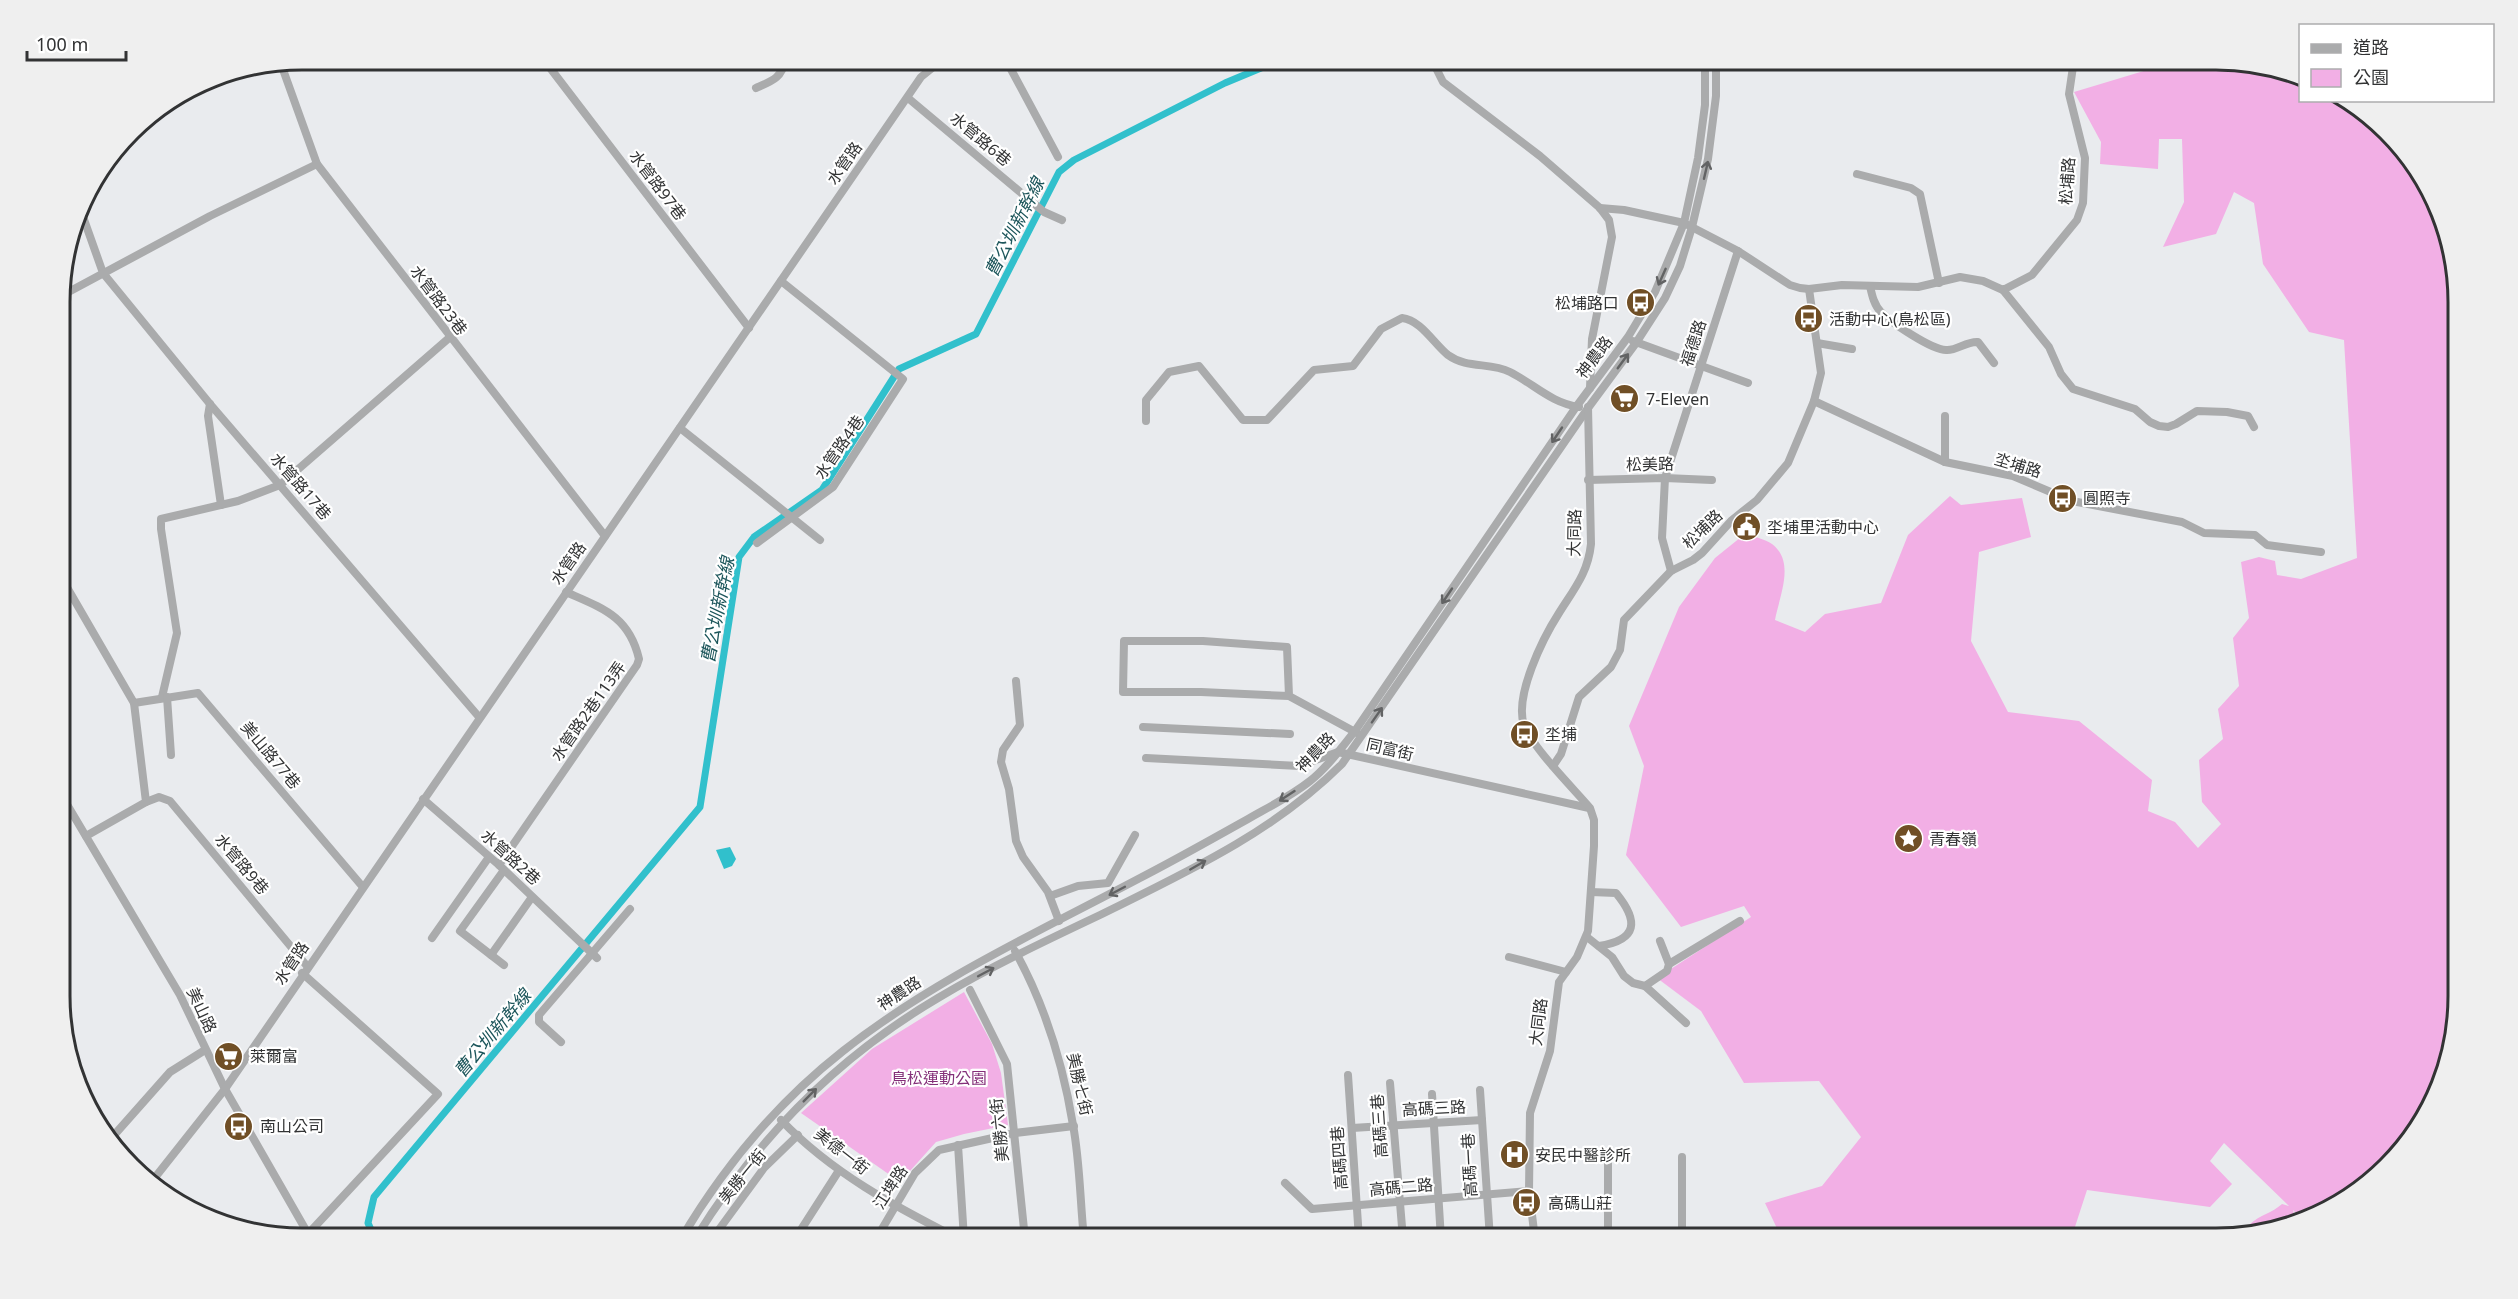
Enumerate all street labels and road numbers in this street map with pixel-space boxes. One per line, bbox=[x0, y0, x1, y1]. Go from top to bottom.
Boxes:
street label: 水管路6巷 bbox=[946, 107, 1016, 171]
street label: 水管路 bbox=[821, 137, 867, 189]
street label: 水管路97巷 bbox=[624, 146, 692, 224]
street label: 松埔路 bbox=[2054, 156, 2080, 206]
street label: 水管路23巷 bbox=[405, 261, 473, 339]
street label: 福德路 bbox=[1675, 317, 1711, 369]
street label: 神農路 bbox=[1571, 331, 1617, 383]
street label: 水管路4巷 bbox=[809, 411, 869, 483]
street label: 坔埔路 bbox=[1992, 447, 2044, 483]
street label: 水管路17巷 bbox=[266, 448, 336, 524]
street label: 松美路 bbox=[1626, 453, 1674, 475]
street label: 松埔路 bbox=[1677, 504, 1727, 554]
street label: 大同路 bbox=[1563, 509, 1585, 557]
street label: 水管路 bbox=[545, 537, 591, 589]
street label: 水管路2巷113弄 bbox=[546, 657, 630, 765]
street label: 美山路77巷 bbox=[236, 716, 306, 794]
street label: 神農路 bbox=[1290, 727, 1340, 777]
street label: 同富街 bbox=[1364, 733, 1416, 765]
street label: 水管路2巷 bbox=[476, 824, 546, 890]
street label: 水管路9巷 bbox=[210, 829, 274, 899]
street label: 水管路 bbox=[268, 937, 314, 989]
street label: 神農路 bbox=[873, 971, 925, 1015]
street label: 美山路 bbox=[182, 984, 222, 1036]
street label: 大同路 bbox=[1524, 997, 1552, 1047]
street label: 美勝七街 bbox=[1062, 1050, 1098, 1118]
street label: 高碼三巷 bbox=[1366, 1093, 1392, 1159]
street label: 高碼三路 bbox=[1401, 1095, 1467, 1121]
street label: 美勝六街 bbox=[985, 1097, 1013, 1163]
street label: 美德一街 bbox=[810, 1123, 874, 1179]
street label: 高碼四巷 bbox=[1326, 1125, 1352, 1191]
street label: 高碼一巷 bbox=[1456, 1132, 1482, 1198]
street label: 美勝一街 bbox=[713, 1144, 771, 1208]
street label: 江埤路 bbox=[868, 1161, 912, 1213]
street label: 高碼二路 bbox=[1368, 1173, 1434, 1201]

